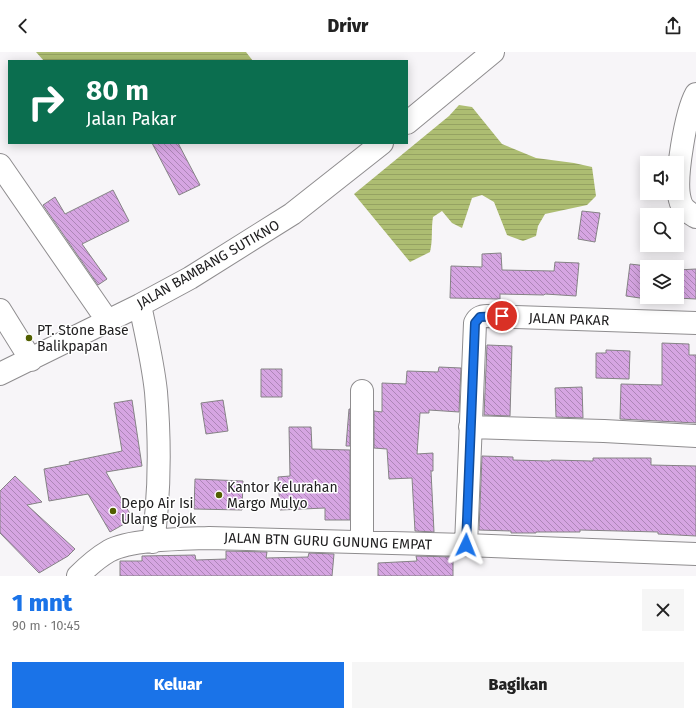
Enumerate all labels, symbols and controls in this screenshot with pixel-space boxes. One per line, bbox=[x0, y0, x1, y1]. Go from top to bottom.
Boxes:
icon: back bbox=[12, 15, 34, 37]
text: Drivr bbox=[328, 15, 368, 37]
icon: share bbox=[662, 15, 684, 37]
text: 80 m bbox=[86, 74, 149, 107]
icon: right bbox=[20, 76, 72, 128]
text: Jalan Pakar bbox=[86, 108, 176, 130]
map controls bbox=[640, 156, 684, 304]
button: sound bbox=[640, 156, 684, 200]
button: search bbox=[640, 208, 684, 252]
street label: JALAN BAMBANG SUTIKNO bbox=[134, 217, 283, 312]
button: layers bbox=[640, 260, 684, 304]
pin bbox=[485, 299, 519, 333]
icon: arrive bbox=[491, 305, 513, 327]
street label: JALAN PAKAR bbox=[528, 310, 610, 329]
place label: PT. Stone Base Balikpapan bbox=[37, 322, 129, 355]
marker: PT. Stone Base Balikpapan bbox=[24, 333, 34, 343]
place label: Kantor Kelurahan Margo Mulyo bbox=[227, 479, 338, 512]
marker: Kantor Kelurahan Margo Mulyo bbox=[214, 490, 224, 500]
place label: Depo Air Isi Ulang Pojok bbox=[121, 495, 197, 528]
marker: Depo Air Isi Ulang Pojok bbox=[108, 506, 118, 516]
position arrow bbox=[445, 524, 487, 566]
street label: JALAN BTN GURU GUNUNG EMPAT bbox=[224, 529, 433, 554]
text: 1 mnt bbox=[12, 589, 72, 617]
button: close bbox=[642, 589, 684, 631]
text: 90 m · 10:45 bbox=[12, 618, 80, 633]
button: Keluar bbox=[12, 662, 344, 708]
button: Bagikan bbox=[352, 662, 684, 708]

